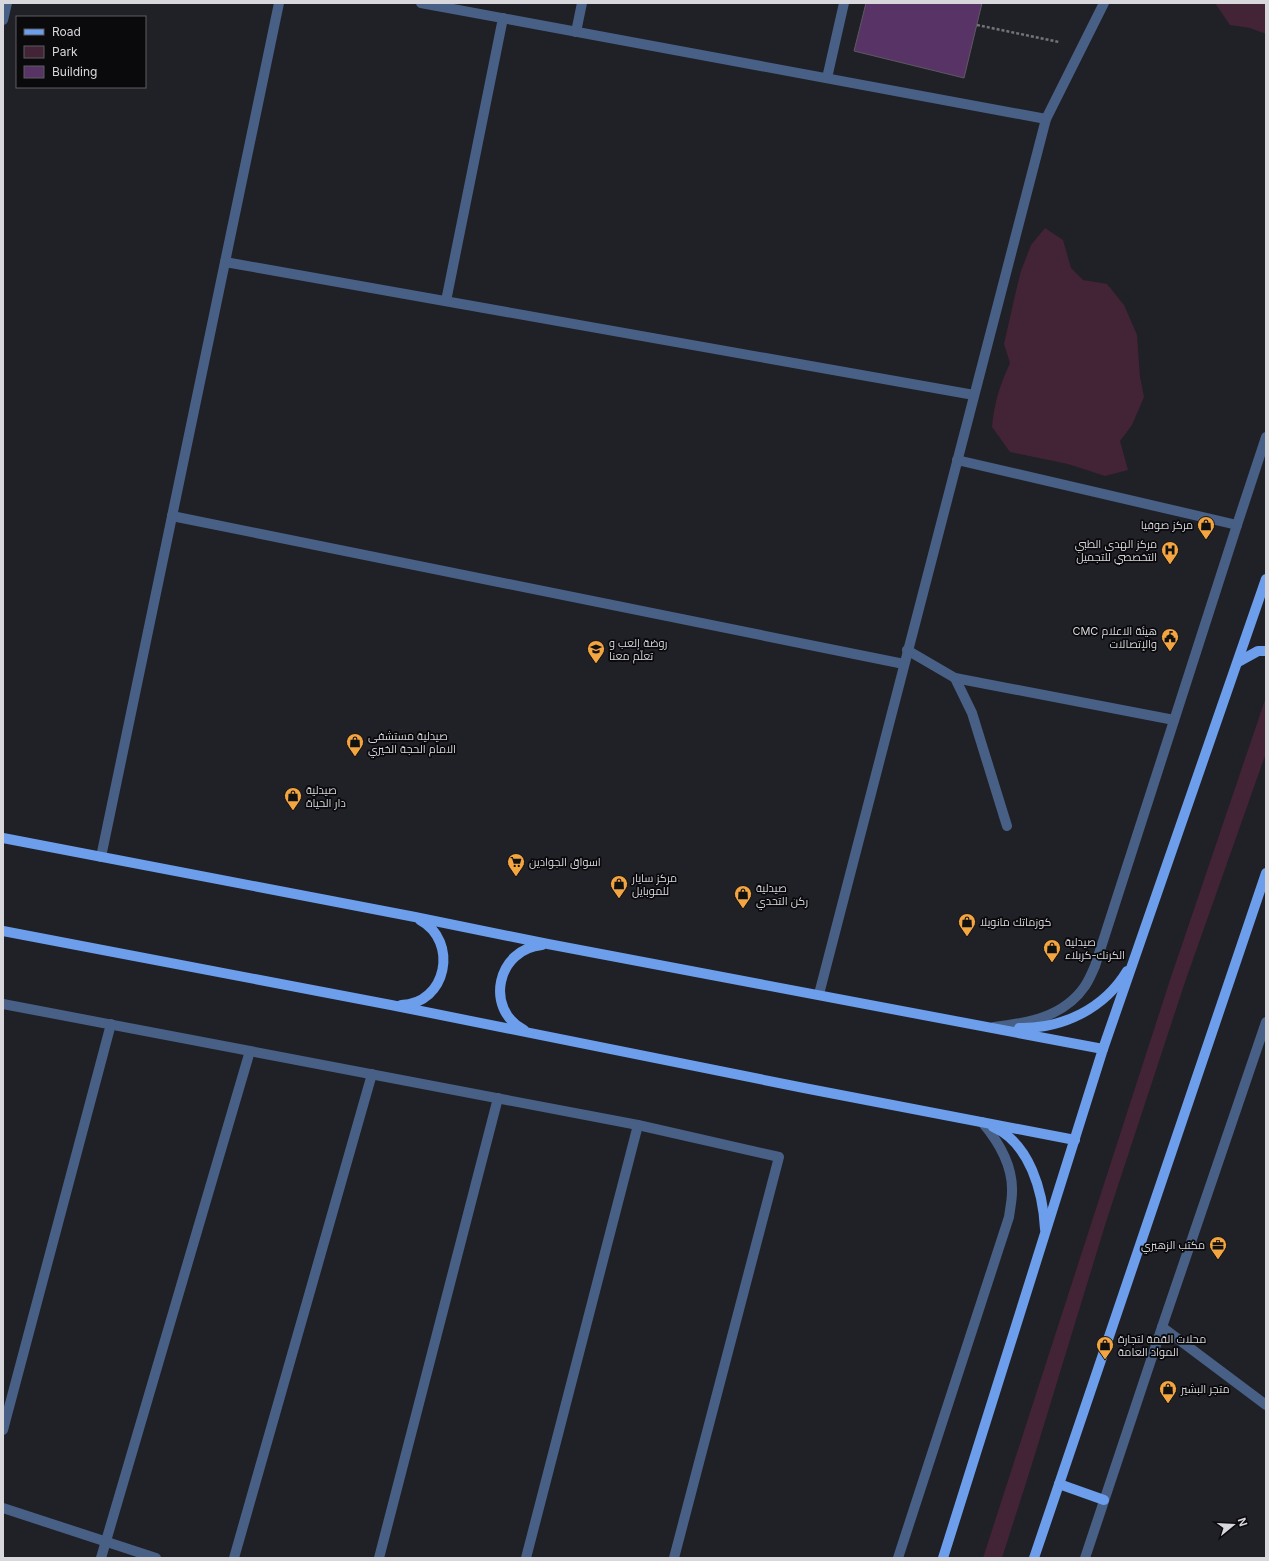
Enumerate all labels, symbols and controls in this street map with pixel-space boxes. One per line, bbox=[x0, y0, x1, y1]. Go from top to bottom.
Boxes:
legend bbox=[16, 16, 146, 88]
text: Road bbox=[52, 24, 81, 39]
text: Park bbox=[52, 44, 78, 59]
text: Building bbox=[52, 64, 97, 79]
shop icon: مركز صوفيا bbox=[1196, 515, 1216, 540]
place label: مركز صوفيا bbox=[1141, 518, 1193, 532]
place label: مركز الهدى الطبي التخصصي للتجميل bbox=[1075, 537, 1157, 565]
hospital icon: مركز الهدى الطبي التخصصي للتجميل bbox=[1160, 540, 1180, 565]
place label: CMC هيئة الاعلام والإتصالات bbox=[1072, 624, 1157, 651]
public building icon: CMC هيئة الاعلام والإتصالات bbox=[1160, 627, 1180, 652]
place label: روضة إلعب و تعلّم معنا bbox=[609, 636, 668, 664]
school or university icon: روضة إلعب و تعلّم معنا bbox=[586, 639, 606, 664]
place label: صيدلية مستشفى الامام الحجة الخيري bbox=[368, 729, 456, 758]
shop icon: صيدلية مستشفى الامام الحجة الخيري bbox=[345, 732, 365, 757]
place label: صيدلية دار الحياة bbox=[306, 783, 346, 810]
shop icon: صيدلية دار الحياة bbox=[283, 786, 303, 811]
supermarket icon: اسواق الجوادين bbox=[506, 852, 526, 877]
place label: اسواق الجوادين bbox=[529, 855, 601, 869]
place label: مركز سايار للموبايل bbox=[631, 871, 677, 898]
shop icon: مركز سايار للموبايل bbox=[609, 874, 629, 899]
place label: صيدلية ركن التحدي bbox=[756, 881, 808, 910]
shop icon: صيدلية ركن التحدي bbox=[733, 884, 753, 909]
shop icon: كوزماتك مانويلا bbox=[957, 912, 977, 937]
place label: كوزماتك مانويلا bbox=[980, 915, 1051, 929]
place label: صيدلية الكرنك-كربلاء bbox=[1065, 935, 1125, 962]
shop icon: صيدلية الكرنك-كربلاء bbox=[1042, 938, 1062, 963]
office icon: مكتب الزهيري bbox=[1208, 1235, 1228, 1260]
place label: مكتب الزهيري bbox=[1141, 1238, 1205, 1254]
place label: محلات القمة لتجارة المواد العامة bbox=[1118, 1332, 1206, 1359]
shop icon: محلات القمة لتجارة المواد العامة bbox=[1095, 1335, 1115, 1360]
shop icon: متجر البشير bbox=[1158, 1379, 1178, 1404]
place label: متجر البشير bbox=[1180, 1382, 1230, 1396]
north arrow bbox=[1213, 1505, 1253, 1545]
text: N bbox=[1235, 1516, 1250, 1528]

